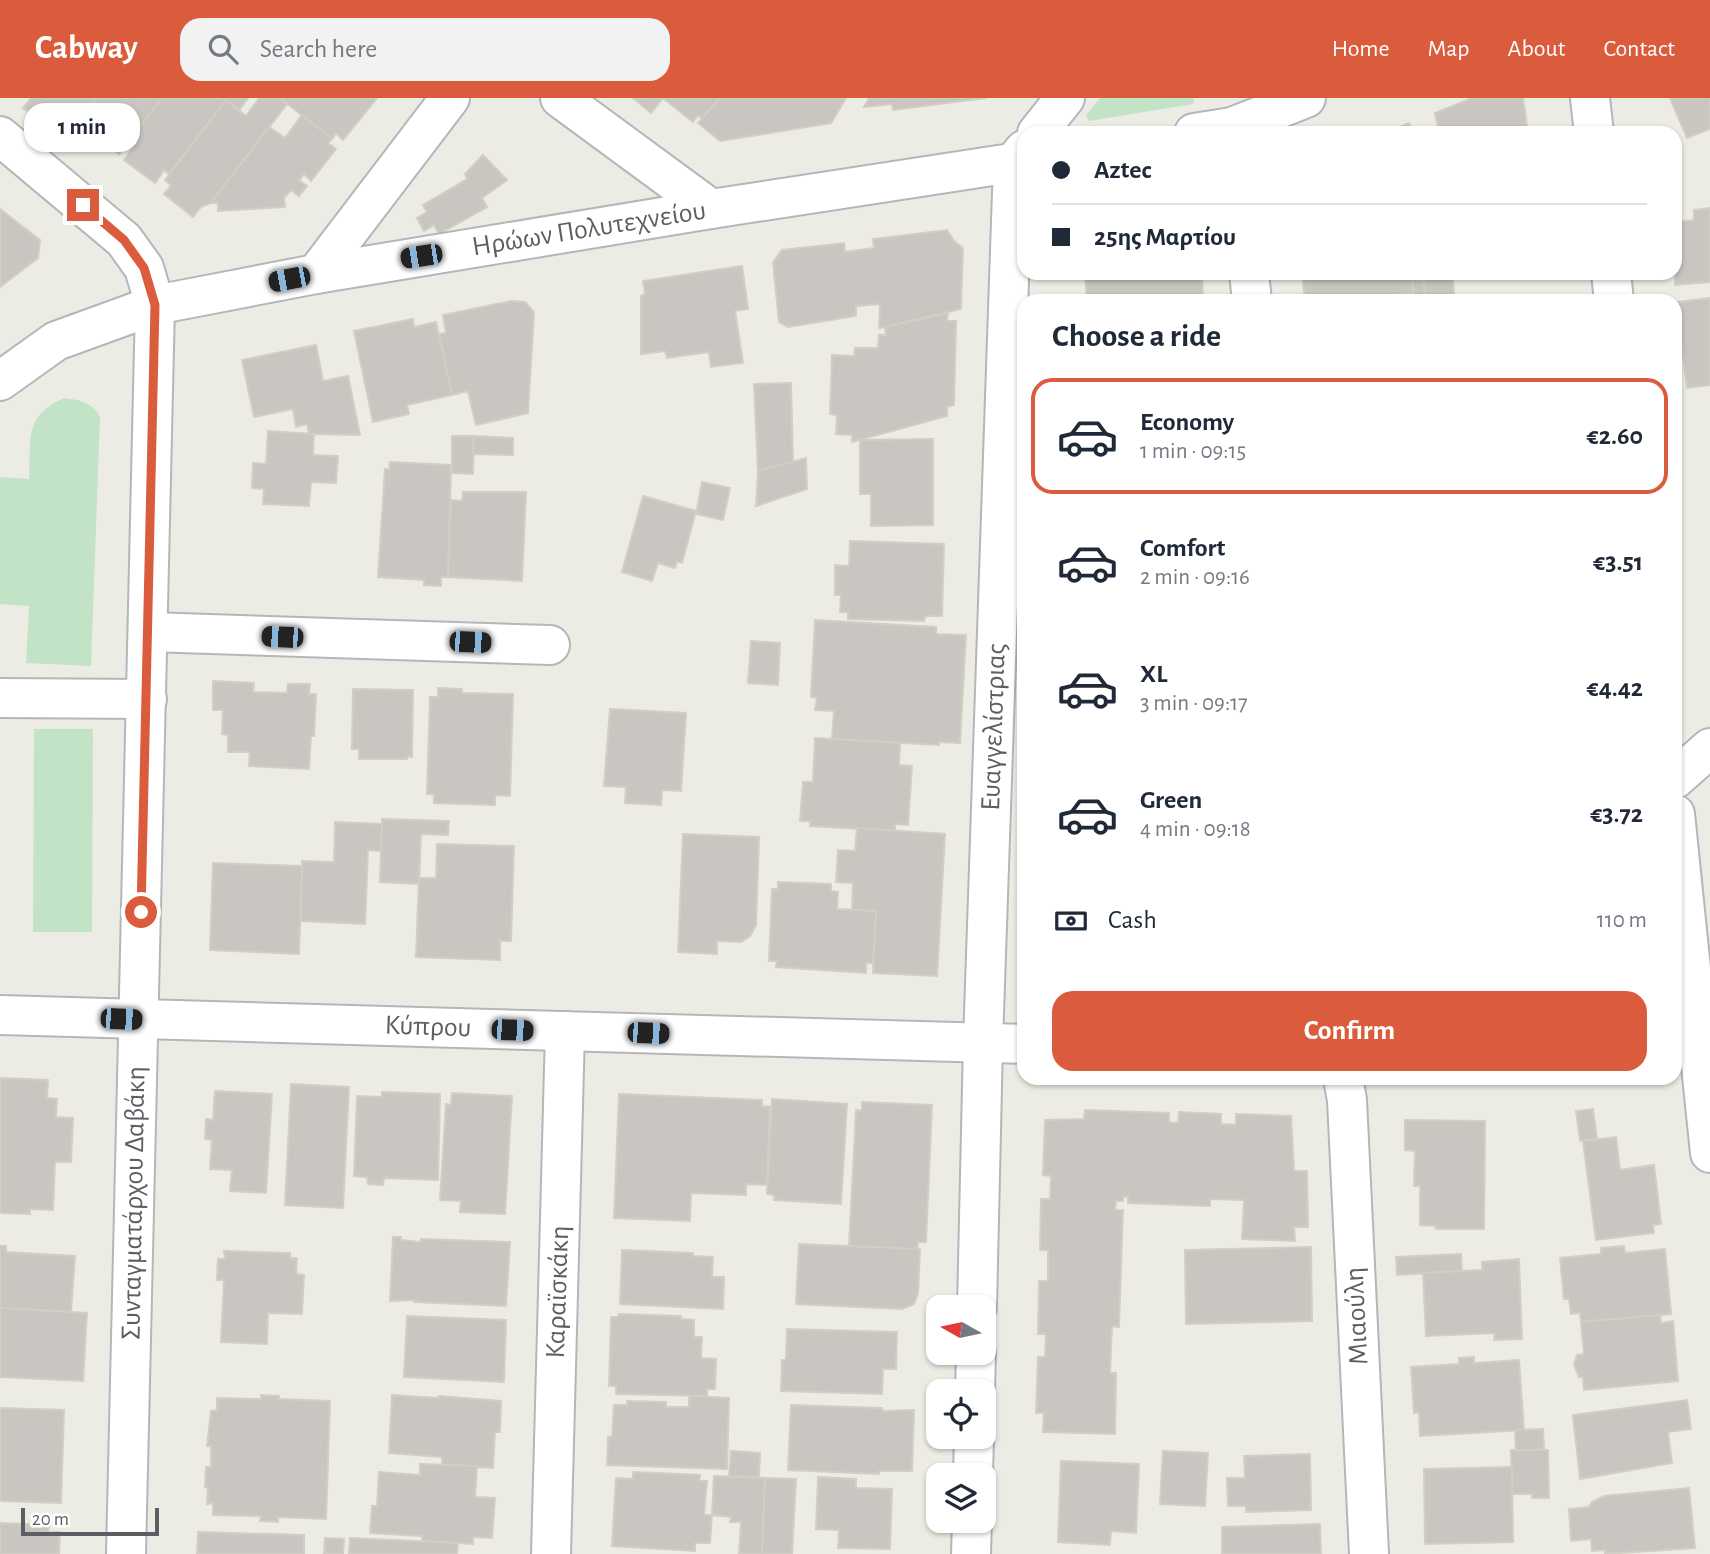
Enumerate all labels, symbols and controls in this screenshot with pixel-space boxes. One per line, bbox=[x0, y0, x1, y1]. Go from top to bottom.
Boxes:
search box bbox=[180, 18, 670, 81]
icon: search bbox=[204, 30, 242, 68]
text: Cabway bbox=[35, 32, 138, 65]
text: Search here bbox=[260, 36, 377, 62]
text: Home bbox=[1332, 37, 1390, 61]
text: Map bbox=[1428, 37, 1470, 61]
text: About bbox=[1508, 37, 1565, 61]
text: Contact bbox=[1603, 37, 1675, 61]
callout: 1 min bbox=[25, 104, 141, 153]
text: 1 min bbox=[58, 116, 106, 139]
text: Aztec bbox=[1094, 157, 1152, 183]
route end bbox=[67, 189, 99, 221]
street label: Ηρώων Πολυτεχνείου bbox=[470, 197, 708, 261]
text: 25ης Μαρτίου bbox=[1094, 224, 1236, 250]
car bbox=[399, 242, 444, 270]
car bbox=[267, 265, 312, 293]
text: Choose a ride bbox=[1052, 320, 1221, 352]
icon: car bbox=[1056, 405, 1119, 468]
text: Economy bbox=[1140, 409, 1234, 435]
text: €2.60 bbox=[1587, 423, 1643, 449]
text: 1 min · 09:15 bbox=[1140, 440, 1246, 463]
icon: car bbox=[1056, 531, 1119, 594]
text: Comfort bbox=[1140, 535, 1225, 561]
text: €3.51 bbox=[1593, 549, 1643, 575]
text: 2 min · 09:16 bbox=[1140, 566, 1250, 589]
car bbox=[261, 626, 304, 648]
car bbox=[449, 631, 492, 653]
street label: Ευαγγελίστριας bbox=[977, 643, 1011, 811]
icon: car bbox=[1056, 657, 1119, 720]
text: XL bbox=[1140, 661, 1167, 687]
text: €4.42 bbox=[1587, 675, 1643, 701]
text: 3 min · 09:17 bbox=[1140, 692, 1248, 715]
icon: car bbox=[1056, 783, 1119, 846]
text: Green bbox=[1140, 787, 1202, 813]
text: €3.72 bbox=[1590, 801, 1643, 827]
text: 4 min · 09:18 bbox=[1140, 818, 1251, 841]
route start bbox=[125, 896, 157, 928]
icon: cash bbox=[1052, 902, 1090, 940]
text: Cash bbox=[1108, 907, 1157, 933]
text: 110 m bbox=[1597, 909, 1647, 932]
button: Confirm bbox=[1052, 991, 1647, 1071]
car bbox=[100, 1008, 143, 1030]
street label: Κύπρου bbox=[384, 1011, 472, 1043]
car bbox=[491, 1019, 534, 1041]
car bbox=[627, 1022, 670, 1044]
street label: Συνταγματάρχου Δαβάκη bbox=[118, 1066, 150, 1340]
street label: Καραϊσκάκη bbox=[542, 1225, 574, 1359]
street label: Μιαούλη bbox=[1340, 1266, 1374, 1366]
north arrow bbox=[926, 1295, 996, 1365]
map controls bbox=[926, 1295, 996, 1533]
button: locate bbox=[926, 1379, 996, 1449]
button: layers bbox=[926, 1463, 996, 1533]
scale bar bbox=[21, 1505, 159, 1537]
text: 20 m bbox=[32, 1510, 69, 1529]

